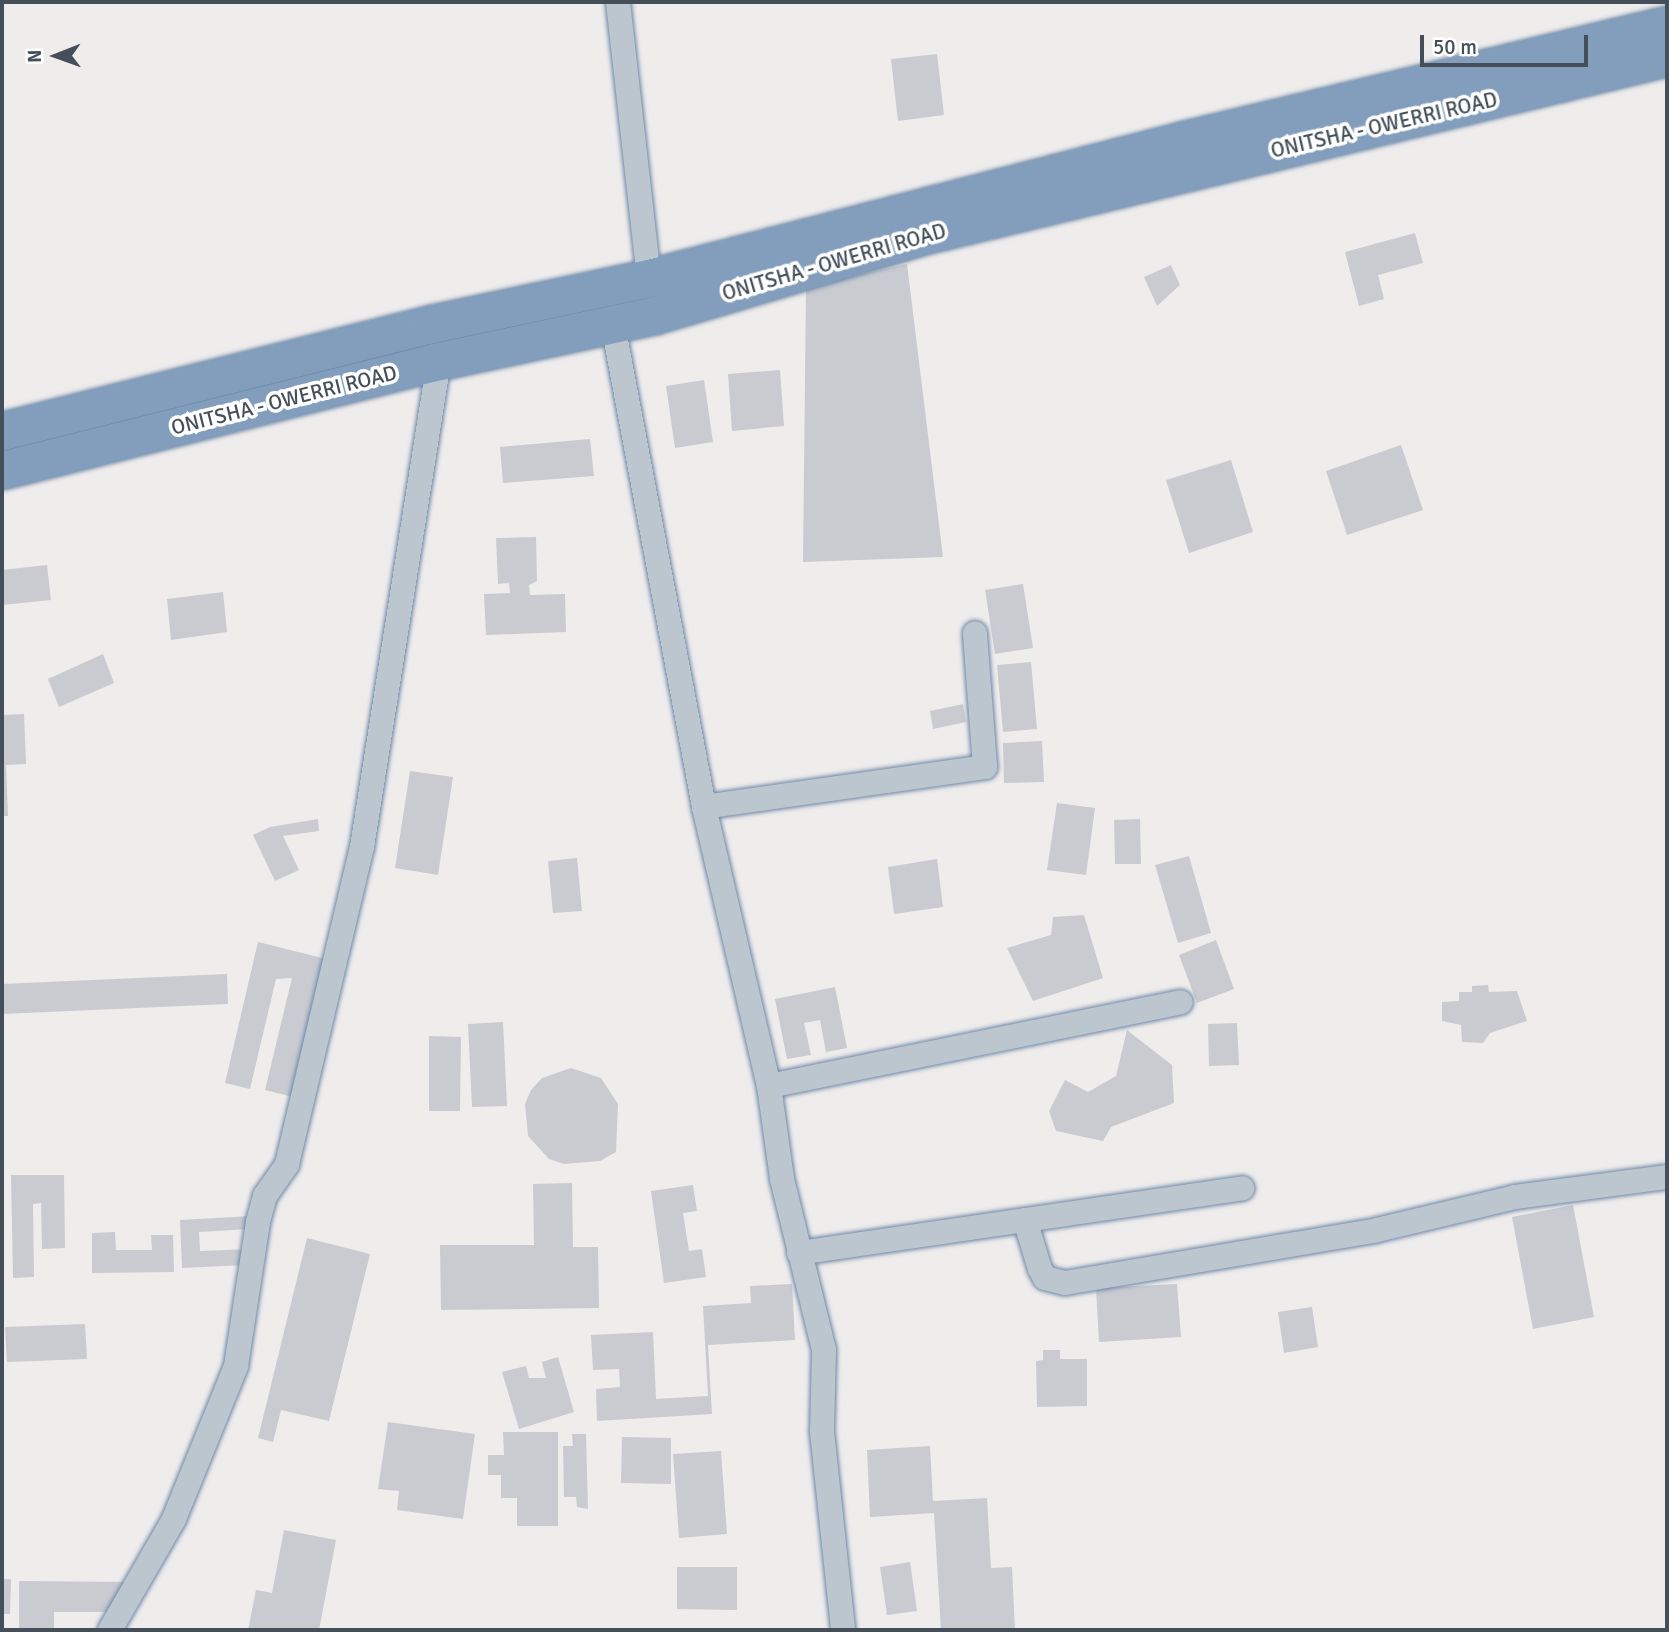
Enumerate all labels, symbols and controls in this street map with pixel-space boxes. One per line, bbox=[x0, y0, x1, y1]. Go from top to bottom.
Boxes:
north arrow bbox=[21, 21, 91, 91]
scale bar bbox=[1424, 21, 1592, 65]
text: 50 m bbox=[1433, 34, 1477, 60]
text: N bbox=[23, 50, 47, 63]
street label: ONITSHA - OWERRI ROAD bbox=[1268, 87, 1500, 163]
street label: ONITSHA - OWERRI ROAD bbox=[719, 218, 949, 306]
street label: ONITSHA - OWERRI ROAD bbox=[169, 360, 399, 440]

